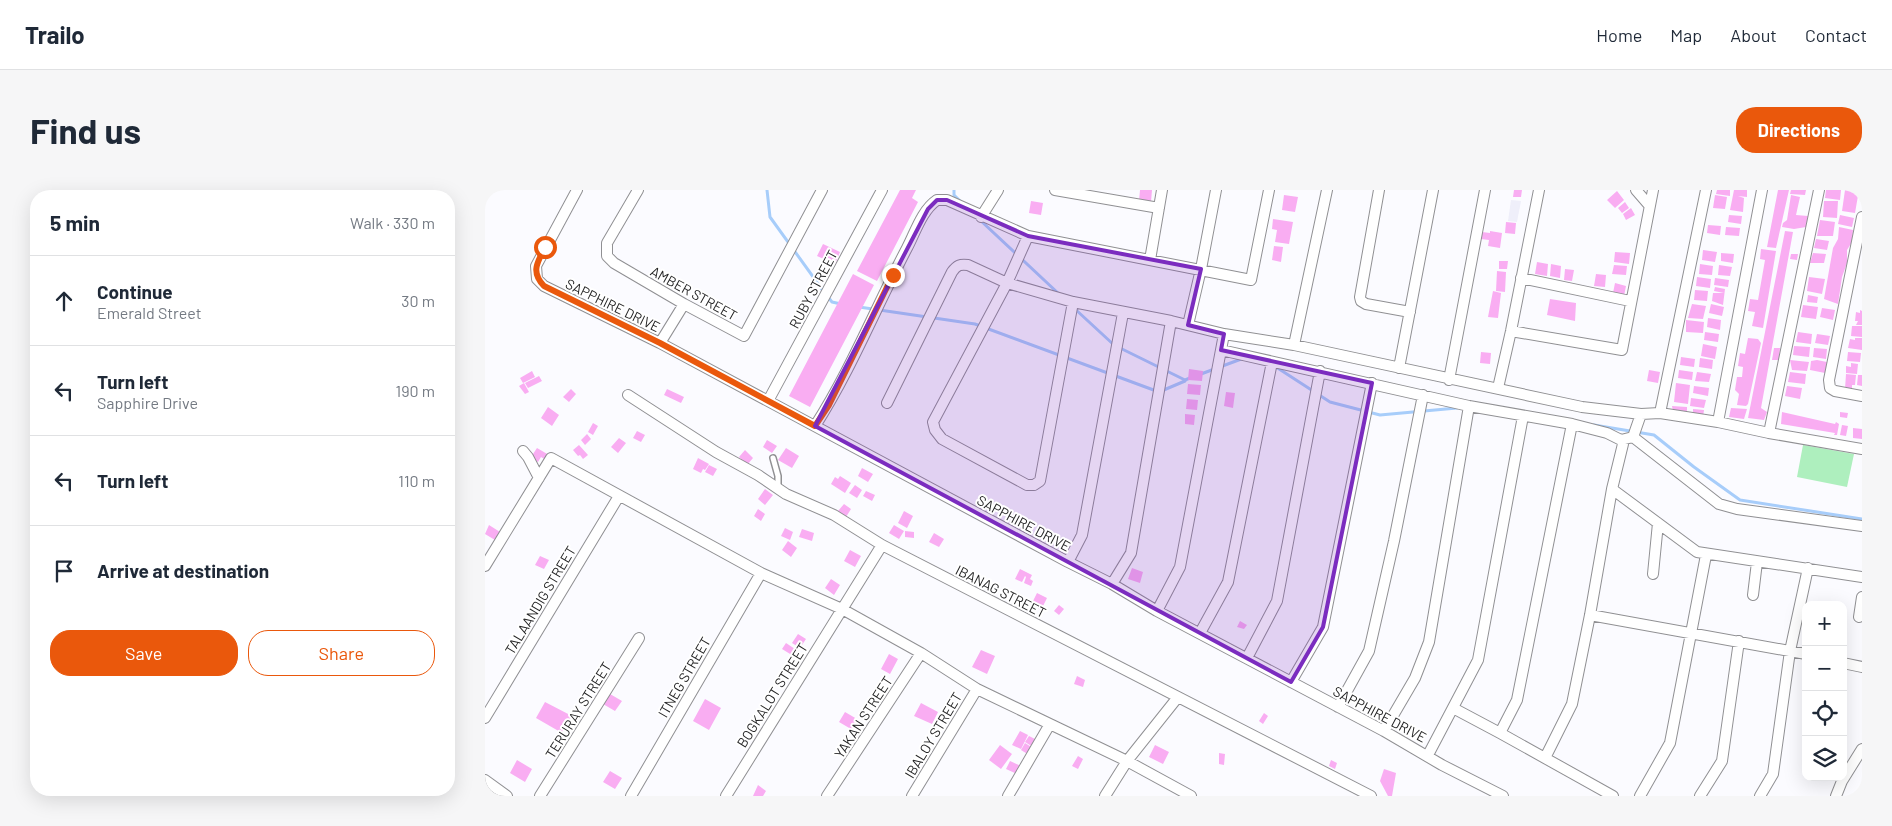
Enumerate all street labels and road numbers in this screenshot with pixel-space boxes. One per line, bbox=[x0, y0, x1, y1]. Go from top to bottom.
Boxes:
street label: RUBY STREET bbox=[785, 247, 841, 331]
street label: AMBER STREET bbox=[648, 262, 740, 324]
street label: SAPPHIRE DRIVE bbox=[563, 275, 663, 335]
street label: SAPPHIRE DRIVE bbox=[974, 491, 1074, 555]
street label: TALAANDIG STREET bbox=[501, 543, 579, 657]
street label: IBANAG STREET bbox=[953, 561, 1049, 621]
street label: ITNEG STREET bbox=[654, 634, 714, 720]
street label: BOGKALOT STREET bbox=[733, 640, 811, 750]
street label: TERURAY STREET bbox=[541, 659, 615, 761]
street label: YAKAN STREET bbox=[830, 673, 896, 761]
street label: SAPPHIRE DRIVE bbox=[1330, 682, 1430, 746]
street label: IBALOY STREET bbox=[901, 689, 965, 781]

